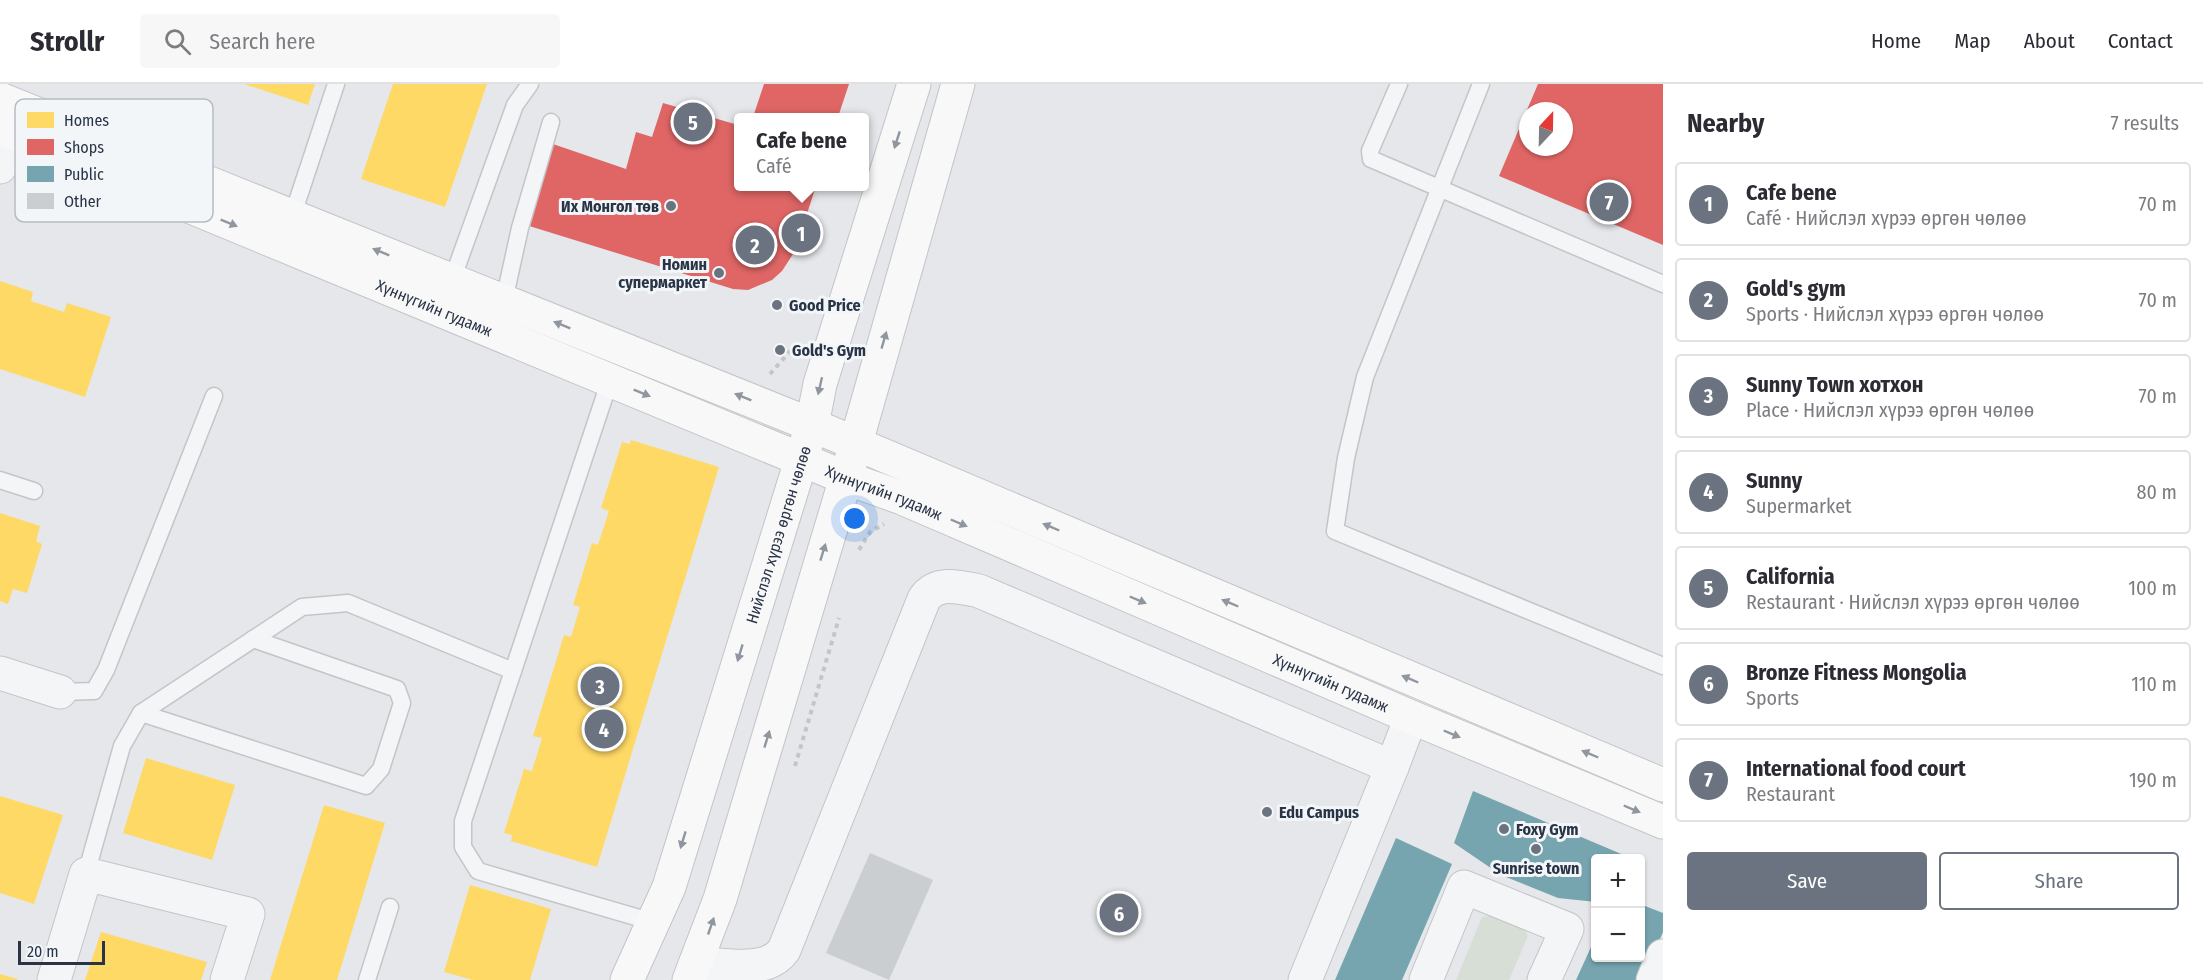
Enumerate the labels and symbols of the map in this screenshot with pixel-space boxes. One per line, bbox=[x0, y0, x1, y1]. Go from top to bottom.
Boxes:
legend bbox=[15, 99, 213, 222]
pin: 5 bbox=[674, 99, 712, 144]
north arrow bbox=[1519, 102, 1573, 156]
text: Homes bbox=[64, 111, 109, 130]
one-way arrow bbox=[892, 131, 901, 149]
text: Shops bbox=[64, 138, 104, 157]
text: Public bbox=[64, 165, 104, 184]
pin: 7 bbox=[1590, 180, 1628, 224]
text: Other bbox=[64, 192, 102, 211]
place label: Их Монгол төв bbox=[561, 197, 659, 216]
marker: Их Монгол төв bbox=[664, 199, 678, 213]
pin: 1 bbox=[782, 210, 820, 256]
one-way arrow bbox=[220, 219, 238, 228]
pin: 2 bbox=[736, 222, 774, 268]
one-way arrow bbox=[372, 247, 390, 257]
place label: Номин супермаркет bbox=[618, 255, 707, 292]
marker: Номин супермаркет bbox=[712, 266, 726, 280]
street label: Хүннүгийн гудамж bbox=[373, 275, 496, 340]
place label: Good Price bbox=[789, 296, 861, 315]
marker: Good Price bbox=[770, 298, 784, 312]
one-way arrow bbox=[553, 320, 571, 330]
one-way arrow bbox=[880, 331, 889, 349]
place label: Gold's Gym bbox=[792, 341, 866, 360]
marker: Gold's Gym bbox=[773, 343, 787, 357]
one-way arrow bbox=[814, 377, 824, 395]
one-way arrow bbox=[633, 389, 651, 398]
one-way arrow bbox=[734, 392, 752, 402]
street label: Нийслэл хүрээ өргөн чөлөө bbox=[742, 443, 815, 626]
street label: Хүннүгийн гудамж bbox=[823, 461, 946, 524]
your location bbox=[840, 504, 869, 533]
one-way arrow bbox=[950, 518, 968, 528]
one-way arrow bbox=[1041, 522, 1059, 532]
one-way arrow bbox=[819, 543, 828, 561]
one-way arrow bbox=[1129, 596, 1147, 605]
one-way arrow bbox=[1221, 598, 1239, 608]
one-way arrow bbox=[735, 644, 744, 662]
street label: Хүннүгийн гудамж bbox=[1270, 649, 1392, 716]
pin: 3 bbox=[580, 664, 620, 708]
one-way arrow bbox=[1401, 674, 1419, 683]
pin: 4 bbox=[584, 706, 624, 752]
one-way arrow bbox=[1444, 729, 1462, 739]
one-way arrow bbox=[763, 730, 772, 748]
one-way arrow bbox=[1580, 749, 1598, 759]
place label: Edu Campus bbox=[1279, 803, 1359, 822]
one-way arrow bbox=[1624, 804, 1642, 814]
marker: Edu Campus bbox=[1260, 805, 1274, 819]
place label: Foxy Gym bbox=[1516, 820, 1579, 839]
marker: Foxy Gym bbox=[1497, 822, 1511, 836]
one-way arrow bbox=[678, 831, 687, 849]
marker: Sunrise town bbox=[1529, 842, 1543, 856]
place label: Sunrise town bbox=[1493, 859, 1579, 878]
pin: 6 bbox=[1100, 890, 1138, 936]
one-way arrow bbox=[706, 917, 716, 935]
scale bar bbox=[18, 938, 105, 966]

